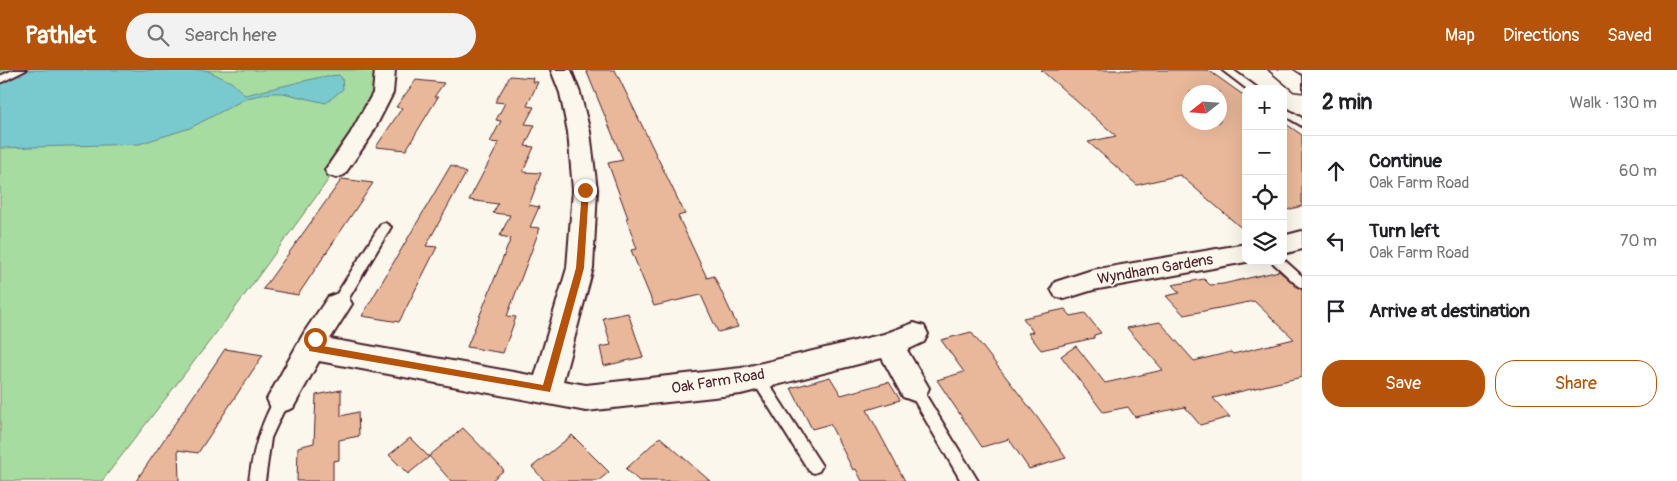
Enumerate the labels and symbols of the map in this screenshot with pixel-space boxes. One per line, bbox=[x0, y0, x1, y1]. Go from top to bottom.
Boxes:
north arrow bbox=[1182, 85, 1227, 130]
route end bbox=[574, 179, 597, 202]
street label: Wyndham Gardens bbox=[1096, 250, 1215, 289]
route start bbox=[304, 328, 327, 351]
street label: Oak Farm Road bbox=[670, 365, 766, 398]

